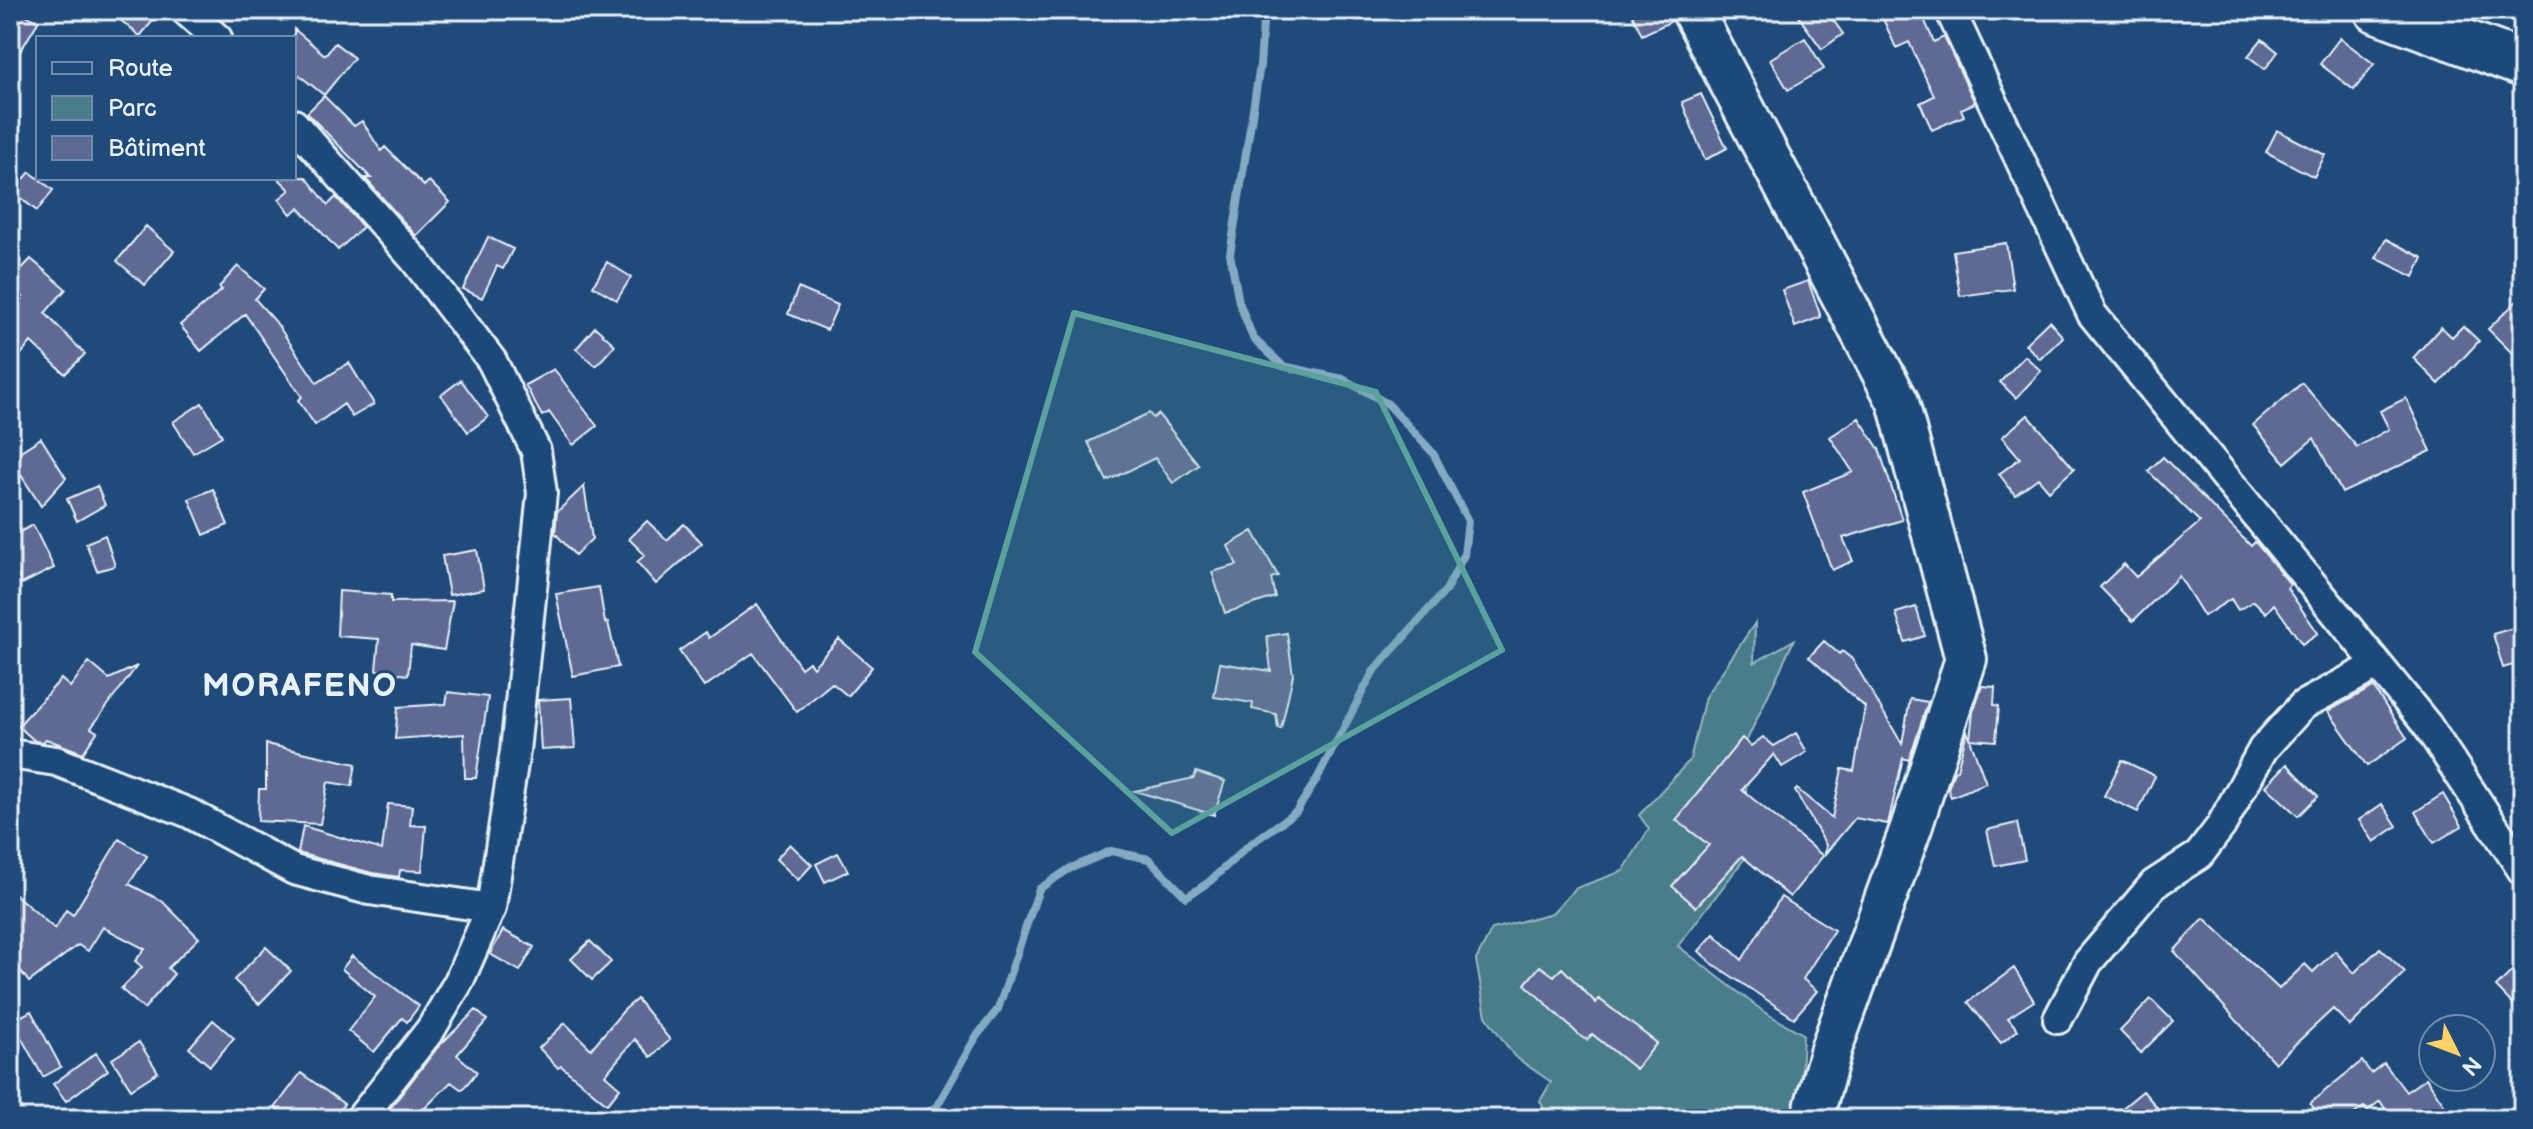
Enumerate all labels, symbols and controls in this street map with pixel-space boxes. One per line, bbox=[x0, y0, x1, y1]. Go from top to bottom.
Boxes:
legend bbox=[36, 36, 296, 180]
text: Route bbox=[108, 54, 173, 83]
text: Parc bbox=[108, 94, 157, 123]
text: Bâtiment bbox=[108, 134, 207, 163]
district label: MORAFENO bbox=[202, 667, 398, 706]
north arrow bbox=[2417, 1013, 2497, 1093]
text: N bbox=[2455, 1050, 2486, 1081]

